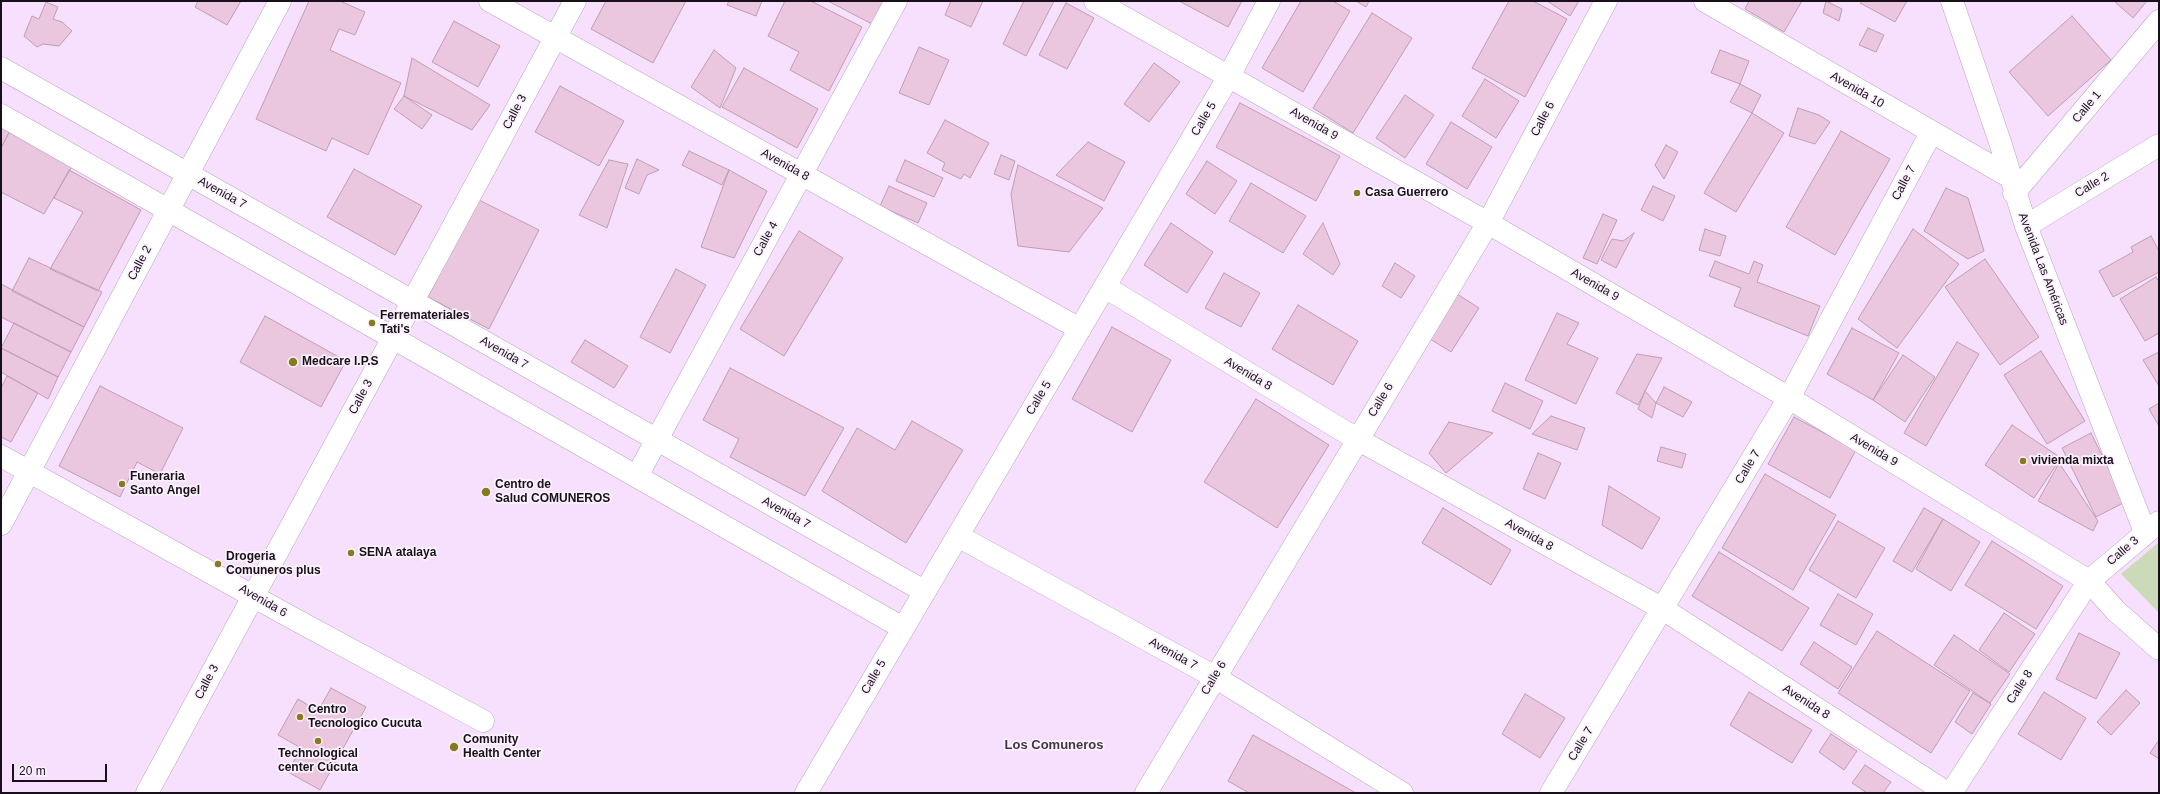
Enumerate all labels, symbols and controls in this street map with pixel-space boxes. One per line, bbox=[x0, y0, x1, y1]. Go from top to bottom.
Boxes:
street label: Avenida 10 bbox=[1827, 69, 1887, 111]
street label: Calle 1 bbox=[2069, 88, 2105, 126]
street label: Calle 3 bbox=[500, 92, 530, 132]
street label: Calle 5 bbox=[1188, 99, 1220, 139]
street label: Calle 6 bbox=[1528, 99, 1558, 139]
street label: Avenida 9 bbox=[1287, 104, 1341, 144]
street label: Avenida 8 bbox=[758, 146, 812, 184]
street label: Calle 7 bbox=[1889, 163, 1919, 203]
street label: Calle 2 bbox=[2072, 169, 2112, 201]
street label: Avenida 7 bbox=[195, 174, 249, 212]
place label: Casa Guerrero bbox=[1365, 186, 1448, 200]
marker: Casa Guerrero bbox=[1352, 188, 1362, 198]
street label: Avenida Las Américas bbox=[2015, 211, 2071, 327]
street label: Calle 4 bbox=[751, 219, 781, 259]
street label: Calle 2 bbox=[125, 243, 155, 283]
street label: Avenida 9 bbox=[1568, 265, 1622, 305]
place label: Ferremateriales Tati's bbox=[380, 309, 469, 337]
marker: Ferremateriales Tati's bbox=[367, 318, 377, 328]
street label: Avenida 7 bbox=[477, 333, 531, 373]
street label: Avenida 8 bbox=[1222, 354, 1274, 394]
place label: Medcare I.P.S bbox=[302, 355, 378, 369]
marker: Medcare I.P.S bbox=[287, 356, 299, 368]
street label: Calle 3 bbox=[346, 377, 376, 417]
street label: Calle 5 bbox=[1023, 378, 1055, 418]
street label: Calle 6 bbox=[1365, 380, 1397, 420]
street label: Avenida 9 bbox=[1848, 430, 1900, 470]
street label: Calle 7 bbox=[1732, 447, 1764, 487]
place label: vivienda mixta bbox=[2031, 454, 2114, 468]
marker: vivienda mixta bbox=[2018, 456, 2028, 466]
place label: Funeraria Santo Angel bbox=[130, 470, 200, 498]
place label: Centro de Salud COMUNEROS bbox=[495, 478, 610, 506]
marker: Funeraria Santo Angel bbox=[117, 479, 127, 489]
marker: Centro de Salud COMUNEROS bbox=[480, 486, 492, 498]
street label: Avenida 7 bbox=[759, 494, 813, 532]
street label: Avenida 8 bbox=[1502, 516, 1556, 554]
street label: Calle 3 bbox=[2104, 533, 2142, 569]
place label: SENA atalaya bbox=[359, 546, 436, 560]
marker: SENA atalaya bbox=[346, 548, 356, 558]
place label: Drogeria Comuneros plus bbox=[226, 550, 321, 578]
marker: Drogeria Comuneros plus bbox=[213, 559, 223, 569]
street label: Avenida 6 bbox=[236, 581, 290, 621]
street label: Avenida 7 bbox=[1146, 635, 1200, 673]
street label: Calle 5 bbox=[858, 657, 890, 697]
street label: Calle 6 bbox=[1198, 658, 1230, 698]
street label: Calle 3 bbox=[192, 662, 222, 702]
street label: Calle 8 bbox=[2004, 667, 2036, 707]
street label: Avenida 8 bbox=[1780, 681, 1832, 723]
place label: Centro Tecnologico Cucuta bbox=[308, 703, 422, 731]
marker: Centro Tecnologico Cucuta bbox=[295, 712, 305, 722]
street label: Calle 7 bbox=[1565, 724, 1597, 764]
place label: Comunity Health Center bbox=[463, 733, 541, 761]
marker: Technological center Cúcuta bbox=[313, 736, 323, 746]
district label: Los Comuneros bbox=[1005, 737, 1103, 753]
marker: Comunity Health Center bbox=[448, 741, 460, 753]
place label: Technological center Cúcuta bbox=[278, 747, 358, 775]
scale bar bbox=[14, 756, 109, 782]
text: 20 m bbox=[19, 764, 46, 778]

